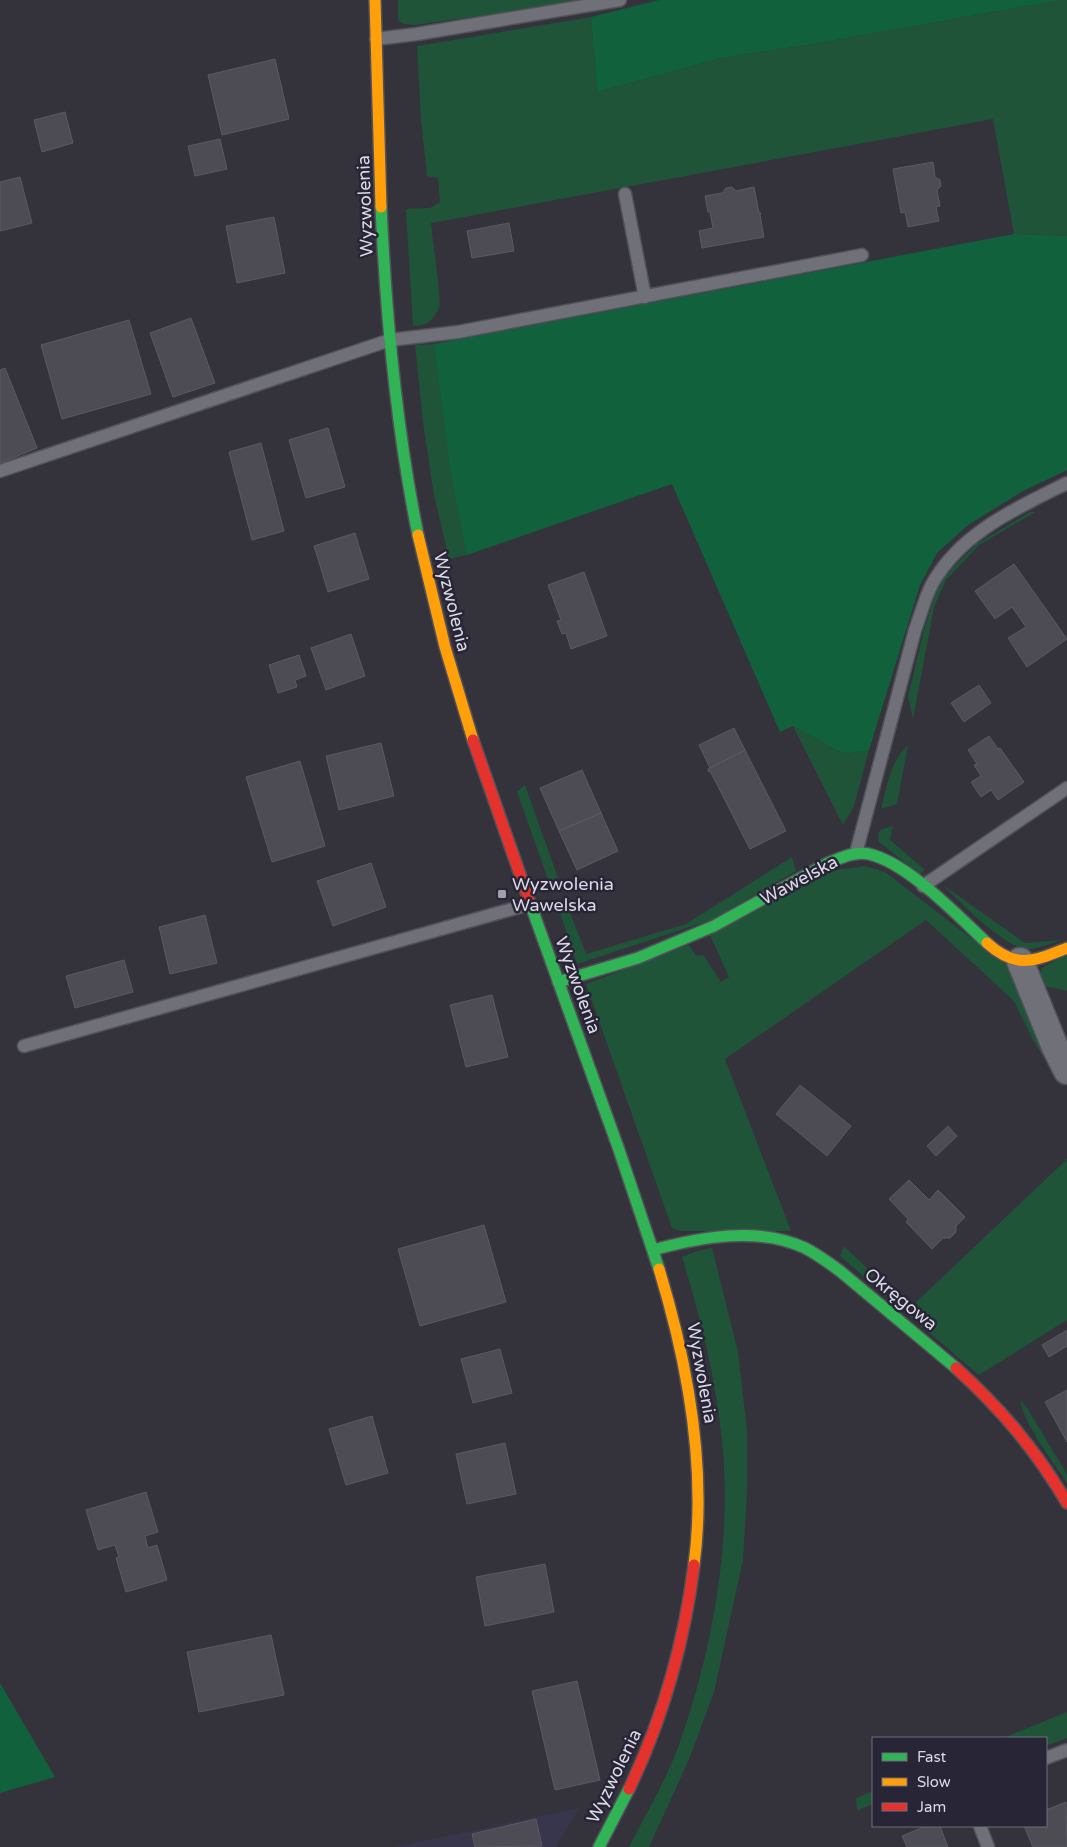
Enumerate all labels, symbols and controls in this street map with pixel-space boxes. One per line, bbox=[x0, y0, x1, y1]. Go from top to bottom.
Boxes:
street label: Wyzwolenia bbox=[352, 155, 378, 257]
street label: Wyzwolenia bbox=[429, 550, 475, 654]
street label: Wawelska bbox=[756, 850, 842, 910]
place label: Wyzwolenia Wawelska bbox=[512, 873, 614, 916]
marker: Wyzwolenia Wawelska bbox=[496, 888, 508, 900]
street label: Wyzwolenia bbox=[550, 933, 606, 1037]
street label: Okręgowa bbox=[860, 1263, 942, 1335]
street label: Wyzwolenia bbox=[682, 1321, 722, 1425]
street label: Wyzwolenia bbox=[582, 1725, 646, 1827]
legend bbox=[872, 1737, 1047, 1827]
text: Fast bbox=[917, 1748, 947, 1766]
text: Slow bbox=[917, 1773, 951, 1791]
text: Jam bbox=[917, 1798, 946, 1816]

